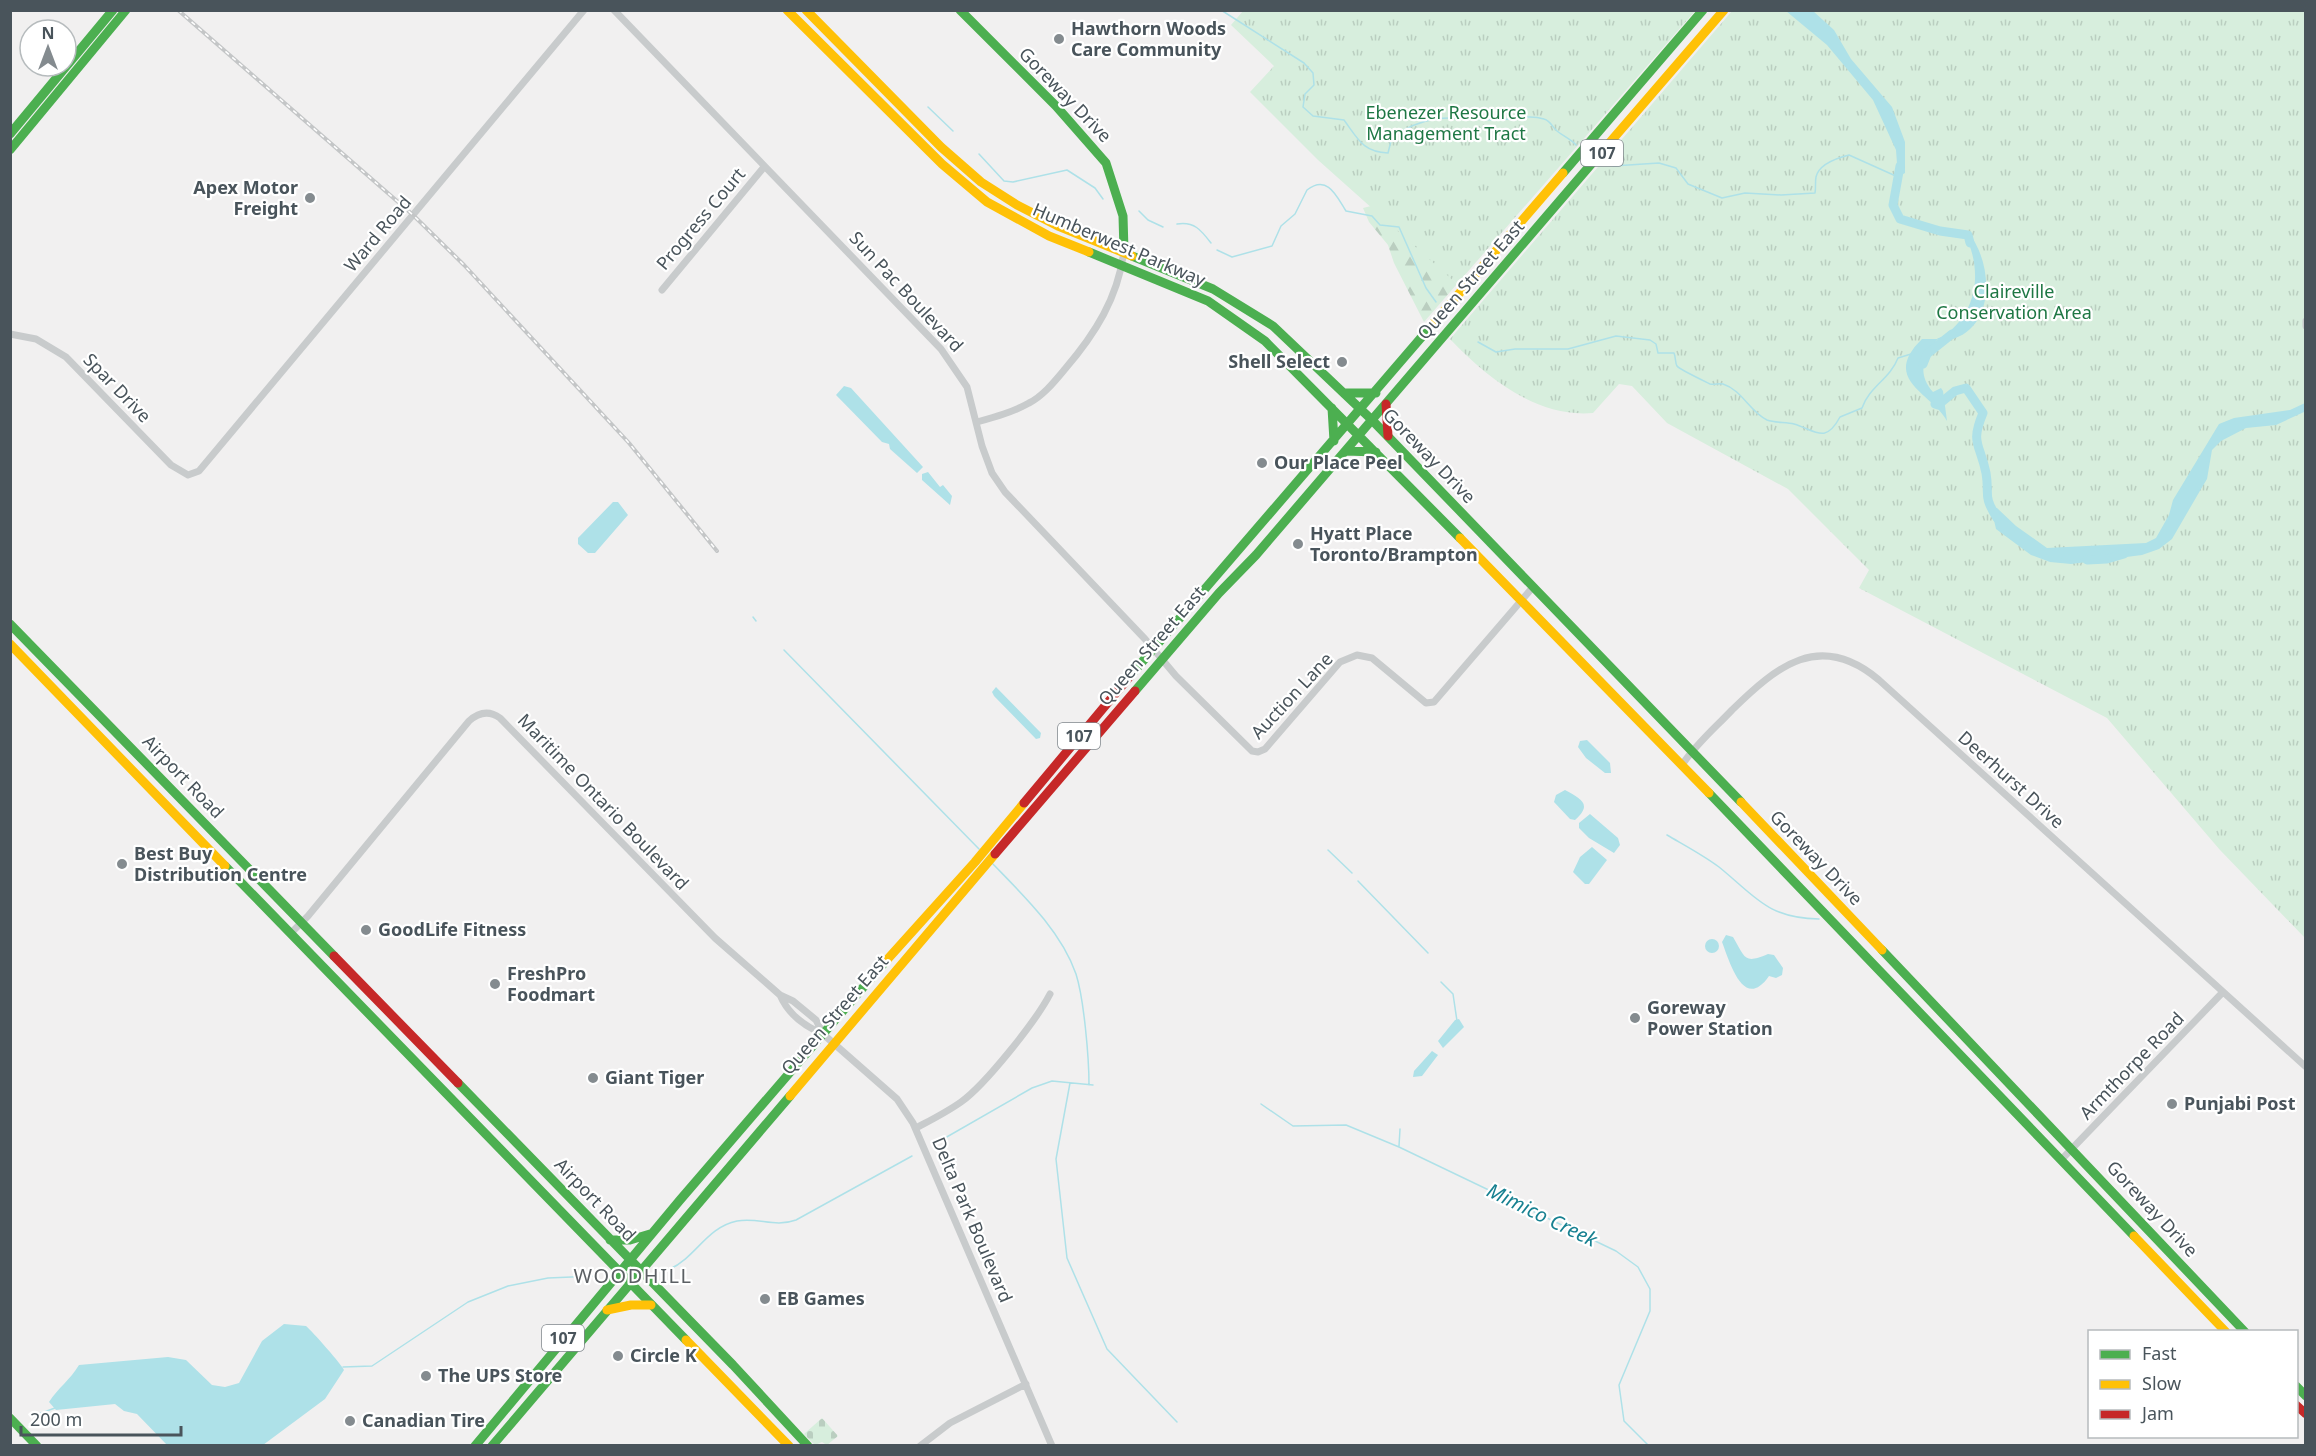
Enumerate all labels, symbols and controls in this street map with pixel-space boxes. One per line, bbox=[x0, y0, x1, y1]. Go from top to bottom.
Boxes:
place label: Hawthorn Woods Care Community bbox=[1071, 16, 1226, 61]
north arrow bbox=[18, 18, 78, 78]
text: N bbox=[41, 22, 55, 44]
marker: Hawthorn Woods Care Community bbox=[1052, 32, 1066, 46]
street label: Goreway Drive bbox=[1014, 42, 1117, 147]
park label: Ebenezer Resource Management Tract bbox=[1366, 100, 1526, 145]
road number: 107 bbox=[1581, 140, 1623, 166]
street label: Progress Court bbox=[650, 162, 750, 274]
place label: Apex Motor Freight bbox=[193, 175, 298, 220]
street label: Ward Road bbox=[338, 190, 416, 277]
marker: Apex Motor Freight bbox=[303, 191, 317, 205]
street label: Humberwest Parkway bbox=[1029, 197, 1210, 292]
street label: Queen Street East bbox=[1412, 214, 1529, 344]
street label: Sun Pac Boulevard bbox=[845, 226, 969, 357]
park label: Claireville Conservation Area bbox=[1936, 279, 2092, 324]
street label: Spar Drive bbox=[79, 347, 157, 427]
place label: Shell Select bbox=[1228, 349, 1330, 373]
marker: Shell Select bbox=[1335, 355, 1349, 369]
street label: Goreway Drive bbox=[1378, 403, 1481, 508]
place label: Our Place Peel bbox=[1274, 450, 1403, 474]
marker: Our Place Peel bbox=[1255, 456, 1269, 470]
place label: Hyatt Place Toronto/Brampton bbox=[1310, 521, 1478, 566]
marker: Hyatt Place Toronto/Brampton bbox=[1291, 537, 1305, 551]
street label: Queen Street East bbox=[1093, 580, 1210, 710]
street label: Auction Lane bbox=[1245, 647, 1338, 744]
street label: Maritime Ontario Boulevard bbox=[513, 708, 694, 895]
road number: 107 bbox=[1058, 723, 1100, 749]
street label: Deerhurst Drive bbox=[1954, 725, 2070, 833]
street label: Airport Road bbox=[138, 729, 230, 823]
street label: Goreway Drive bbox=[1765, 805, 1868, 910]
place label: Best Buy Distribution Centre bbox=[134, 841, 307, 886]
marker: Best Buy Distribution Centre bbox=[115, 857, 129, 871]
place label: GoodLife Fitness bbox=[378, 917, 526, 941]
marker: GoodLife Fitness bbox=[359, 923, 373, 937]
street label: Queen Street East bbox=[776, 949, 893, 1079]
place label: FreshPro Foodmart bbox=[507, 961, 595, 1006]
marker: FreshPro Foodmart bbox=[488, 977, 502, 991]
place label: Goreway Power Station bbox=[1647, 995, 1773, 1040]
street label: Armthorpe Road bbox=[2074, 1006, 2189, 1124]
marker: Goreway Power Station bbox=[1628, 1011, 1642, 1025]
place label: Giant Tiger bbox=[605, 1065, 704, 1089]
marker: Giant Tiger bbox=[586, 1071, 600, 1085]
place label: Punjabi Post bbox=[2184, 1091, 2296, 1115]
marker: Punjabi Post bbox=[2165, 1097, 2179, 1111]
street label: Delta Park Boulevard bbox=[927, 1133, 1019, 1306]
street label: Airport Road bbox=[550, 1152, 642, 1246]
street label: Goreway Drive bbox=[2102, 1155, 2204, 1262]
water label: Mimico Creek bbox=[1483, 1176, 1603, 1253]
district label: WOODHILL bbox=[574, 1262, 692, 1289]
place label: EB Games bbox=[777, 1286, 865, 1310]
marker: EB Games bbox=[758, 1292, 772, 1306]
road number: 107 bbox=[542, 1325, 584, 1351]
legend bbox=[2088, 1330, 2298, 1438]
text: Fast bbox=[2142, 1341, 2177, 1365]
place label: Circle K bbox=[630, 1343, 697, 1367]
marker: Circle K bbox=[611, 1349, 625, 1363]
place label: The UPS Store bbox=[438, 1363, 562, 1387]
marker: The UPS Store bbox=[419, 1369, 433, 1383]
text: Slow bbox=[2142, 1371, 2181, 1395]
scale bar bbox=[21, 1399, 182, 1437]
text: Jam bbox=[2140, 1401, 2174, 1425]
text: 200 m bbox=[30, 1407, 82, 1431]
place label: Canadian Tire bbox=[362, 1408, 485, 1432]
marker: Canadian Tire bbox=[343, 1414, 357, 1428]

